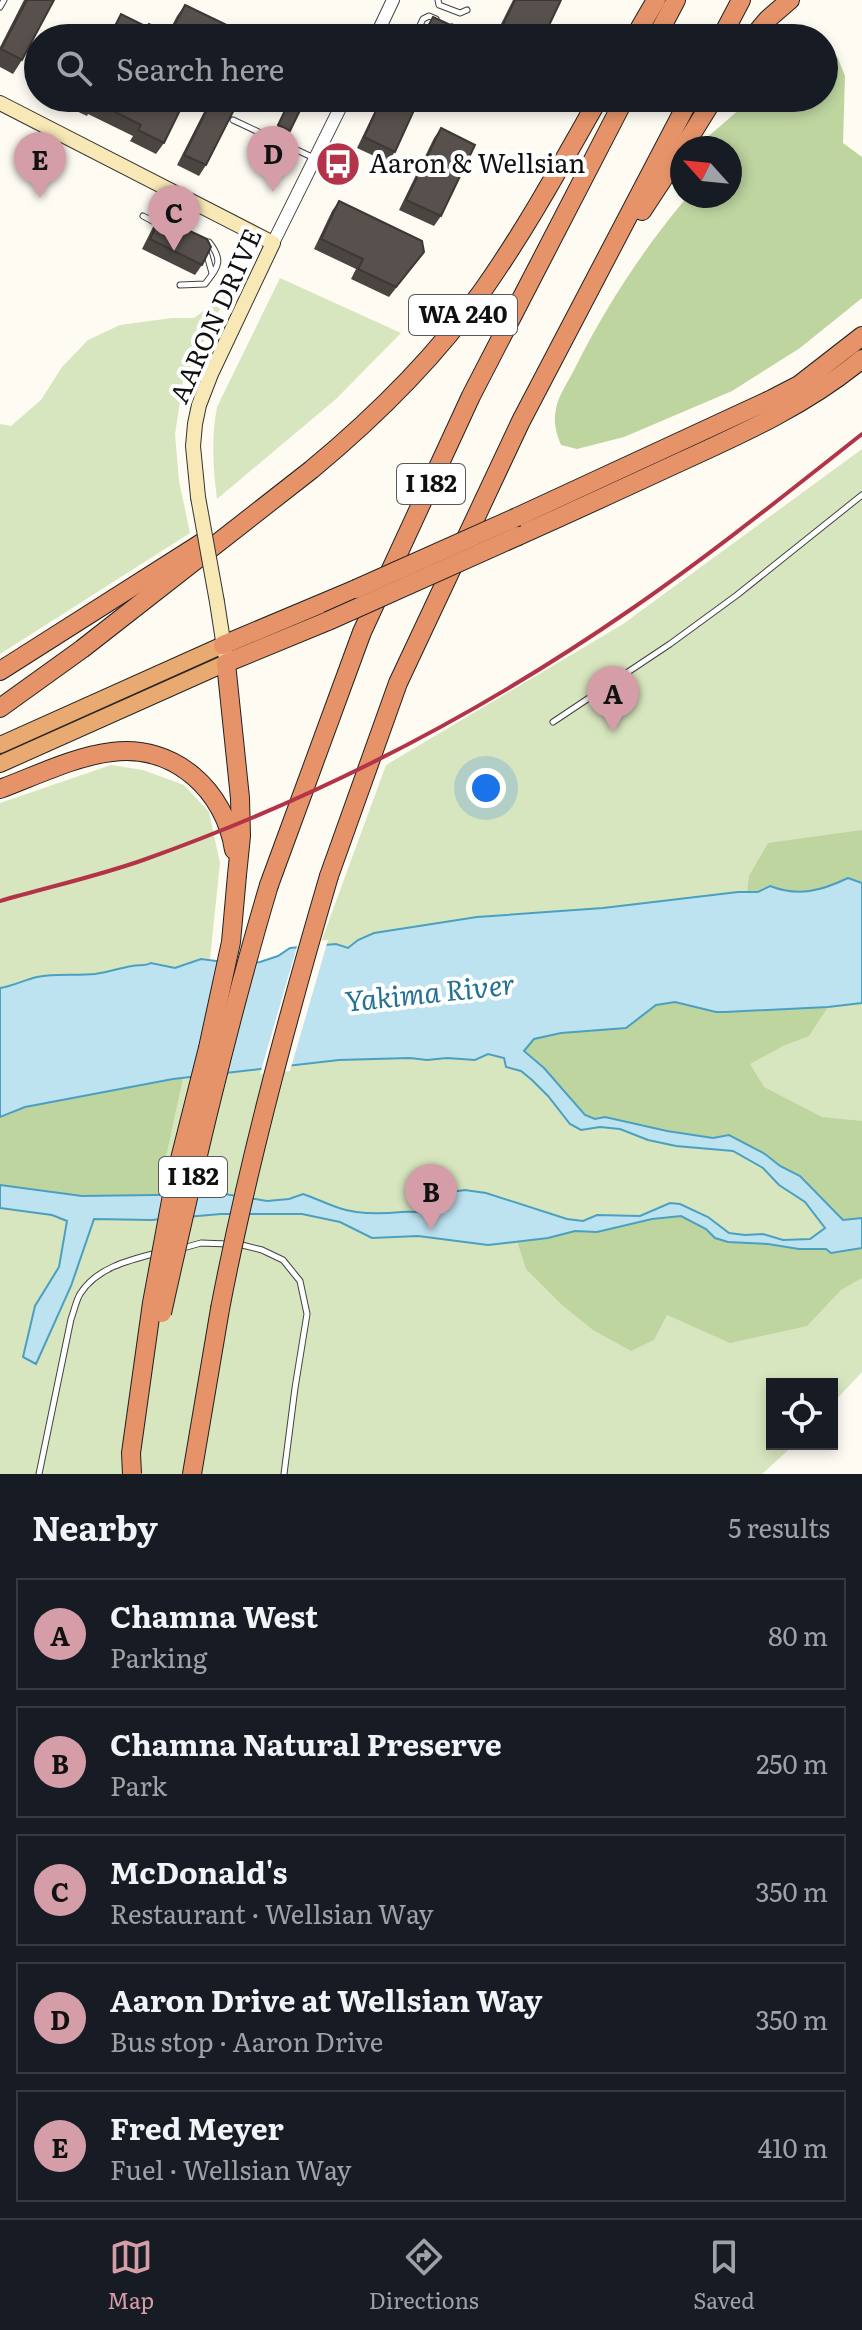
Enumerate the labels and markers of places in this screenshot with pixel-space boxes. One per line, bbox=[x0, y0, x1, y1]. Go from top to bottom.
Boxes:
pin: D bbox=[247, 126, 299, 192]
pin: E bbox=[14, 132, 66, 198]
bus stop icon: Aaron & Wellsian bbox=[314, 140, 362, 188]
place label: Aaron & Wellsian bbox=[369, 142, 586, 181]
pin: C bbox=[148, 185, 200, 251]
pin: A bbox=[587, 666, 639, 732]
pin: B bbox=[405, 1164, 457, 1230]

